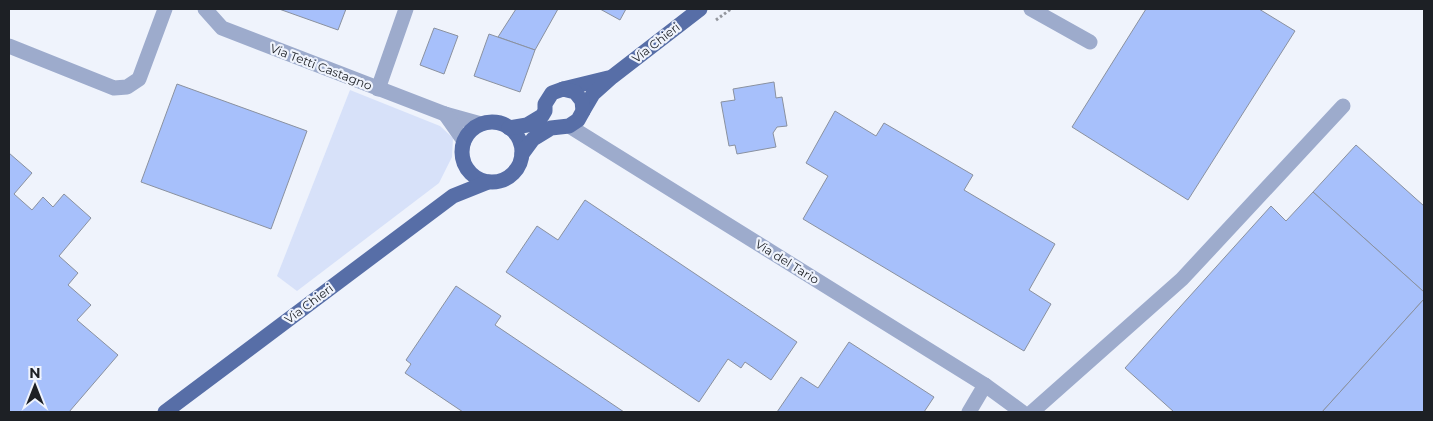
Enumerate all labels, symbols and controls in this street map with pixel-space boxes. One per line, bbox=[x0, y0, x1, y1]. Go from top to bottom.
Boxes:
street label: Via Chieri bbox=[629, 19, 683, 66]
street label: Via Tetti Castagno bbox=[268, 40, 374, 93]
street label: Via del Tario bbox=[753, 236, 822, 287]
street label: Via Chieri bbox=[282, 281, 336, 327]
north arrow bbox=[10, 361, 60, 411]
text: N bbox=[29, 364, 41, 382]

